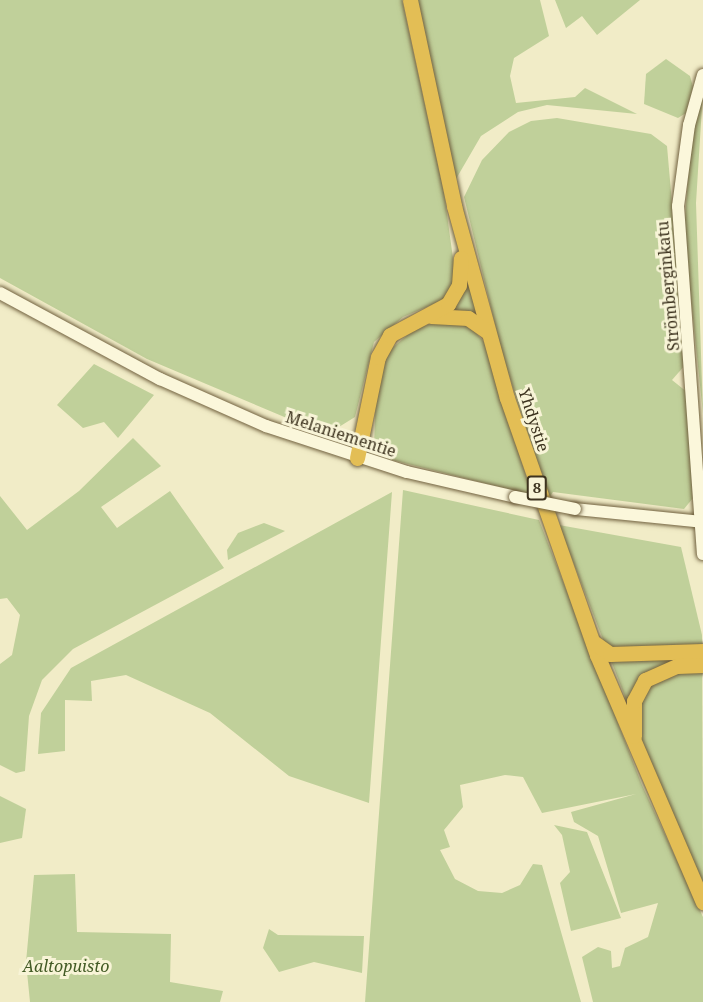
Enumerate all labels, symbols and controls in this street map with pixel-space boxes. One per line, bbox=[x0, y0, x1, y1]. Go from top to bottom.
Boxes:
street label: Strömberginkatu bbox=[653, 220, 683, 352]
street label: Yhdystie bbox=[515, 386, 553, 454]
street label: Melaniementie bbox=[283, 407, 399, 461]
road number: 8 bbox=[526, 476, 548, 500]
park label: Aaltopuisto bbox=[23, 956, 109, 976]

